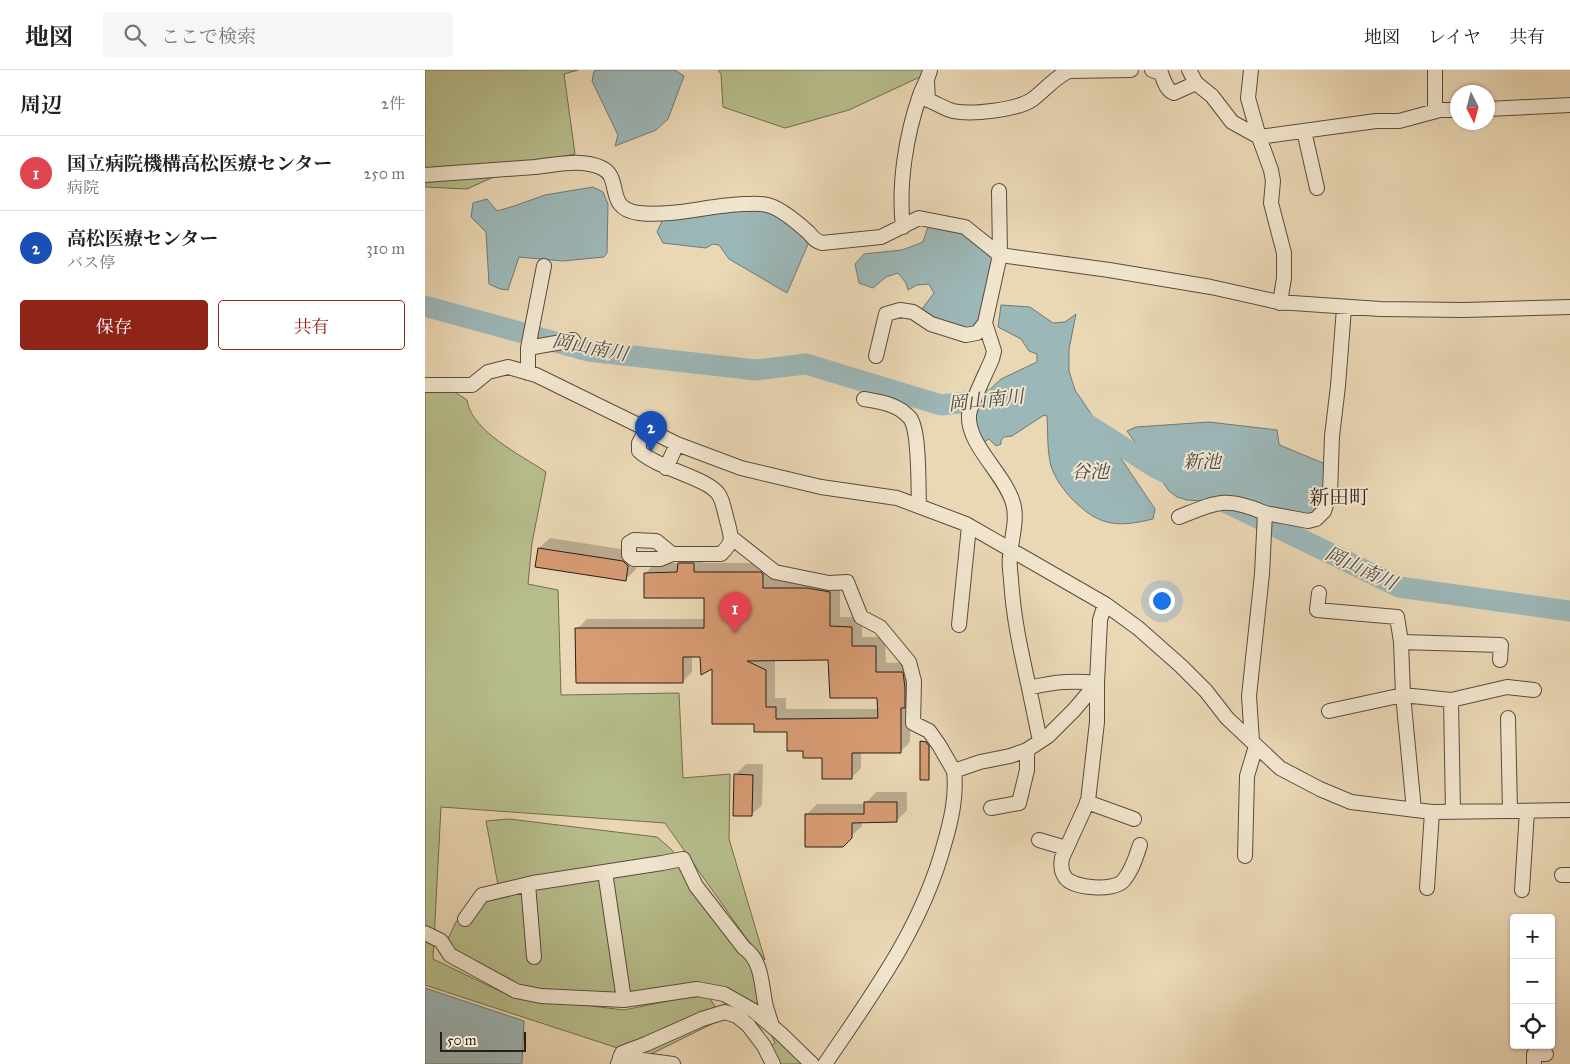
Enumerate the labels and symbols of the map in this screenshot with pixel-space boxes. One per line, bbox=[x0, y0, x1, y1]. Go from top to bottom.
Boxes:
north arrow bbox=[1450, 85, 1495, 130]
water label: 岡山南川 bbox=[550, 328, 631, 366]
water label: 岡山南川 bbox=[947, 384, 1027, 415]
pin: 2 bbox=[635, 411, 667, 452]
water label: 新池 bbox=[1183, 450, 1223, 473]
water label: 谷池 bbox=[1071, 460, 1111, 483]
district label: 新田町 bbox=[1309, 485, 1369, 509]
water label: 岡山南川 bbox=[1322, 542, 1402, 595]
your location bbox=[1149, 588, 1175, 614]
pin: 1 bbox=[719, 592, 751, 633]
scale bar bbox=[440, 1029, 526, 1052]

